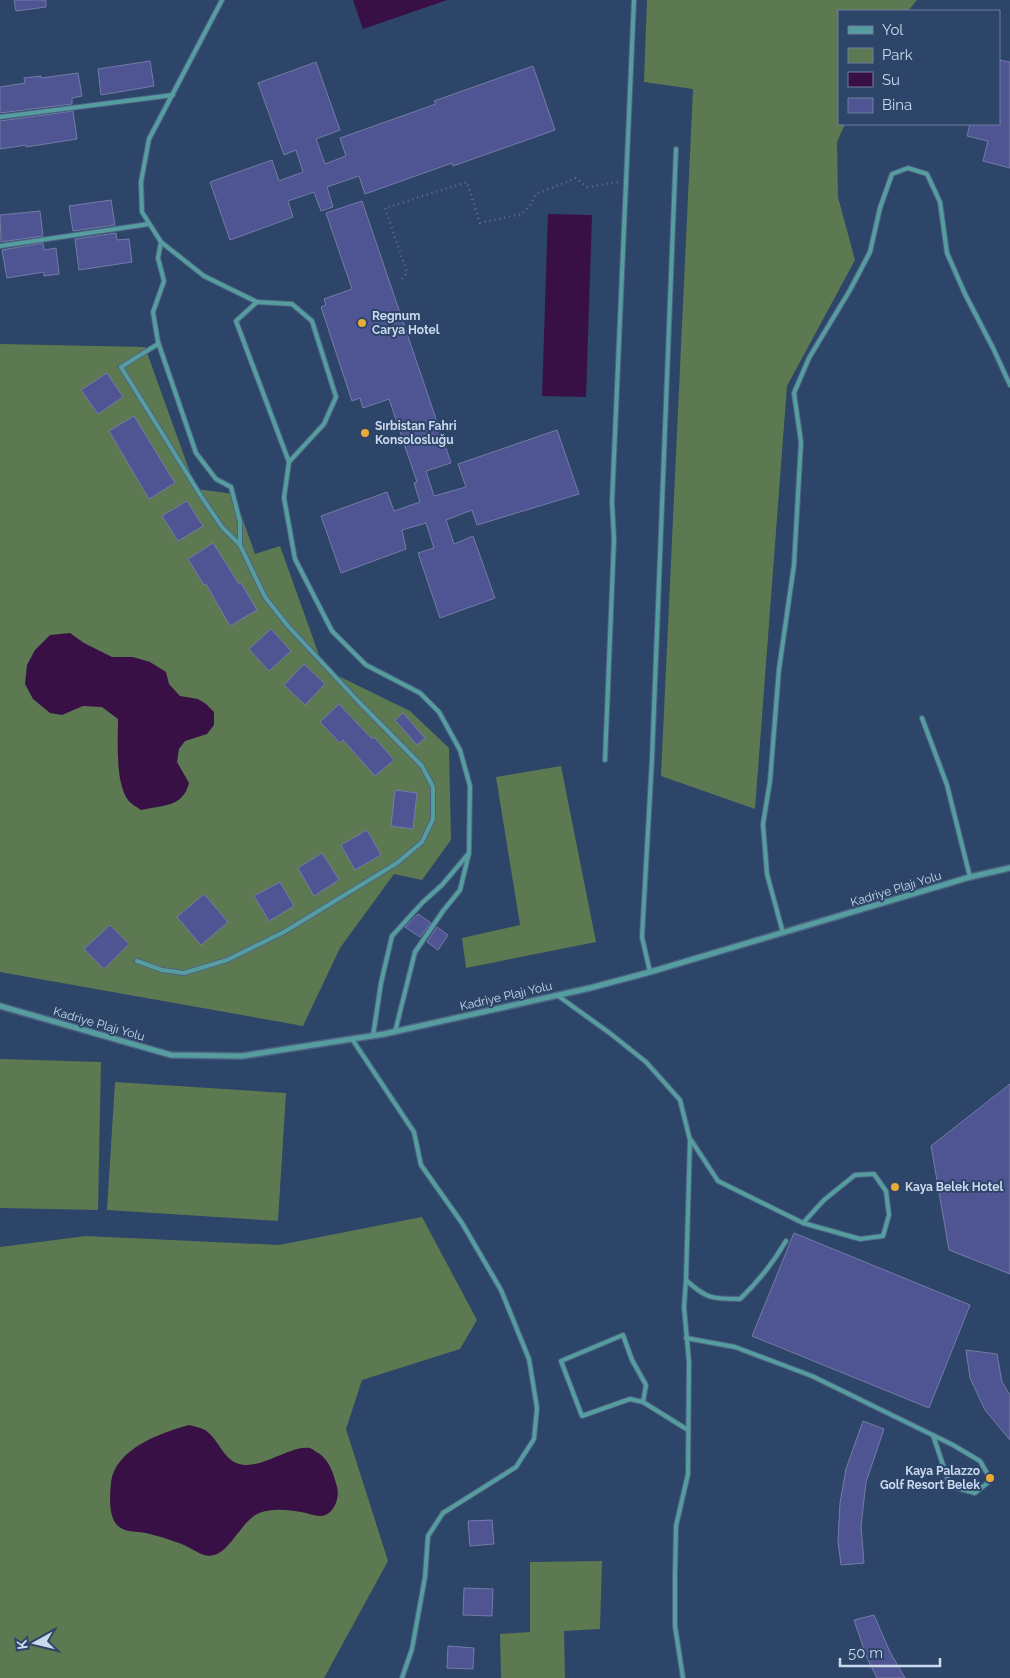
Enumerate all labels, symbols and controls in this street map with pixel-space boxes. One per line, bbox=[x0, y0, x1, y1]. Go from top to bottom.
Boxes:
legend bbox=[838, 10, 1000, 125]
text: Yol bbox=[882, 21, 904, 39]
text: Park bbox=[882, 46, 913, 64]
text: Su bbox=[882, 71, 900, 89]
text: Bina bbox=[882, 96, 912, 114]
place label: Regnum Carya Hotel bbox=[372, 309, 440, 337]
marker: Regnum Carya Hotel bbox=[356, 317, 368, 329]
place label: Sırbistan Fahri Konsolosluğu bbox=[375, 419, 456, 447]
marker: Sırbistan Fahri Konsolosluğu bbox=[359, 427, 371, 439]
street label: Kadriye Plajı Yolu bbox=[849, 869, 943, 909]
street label: Kadriye Plajı Yolu bbox=[458, 979, 554, 1013]
street label: Kadriye Plajı Yolu bbox=[52, 1004, 146, 1044]
place label: Kaya Belek Hotel bbox=[905, 1180, 1003, 1194]
marker: Kaya Belek Hotel bbox=[889, 1181, 901, 1193]
place label: Kaya Palazzo Golf Resort Belek bbox=[880, 1464, 980, 1492]
marker: Kaya Palazzo Golf Resort Belek bbox=[984, 1472, 996, 1484]
north arrow bbox=[10, 1618, 60, 1668]
scale bar bbox=[840, 1636, 940, 1668]
text: K bbox=[13, 1638, 31, 1651]
text: 50 m bbox=[848, 1644, 883, 1662]

